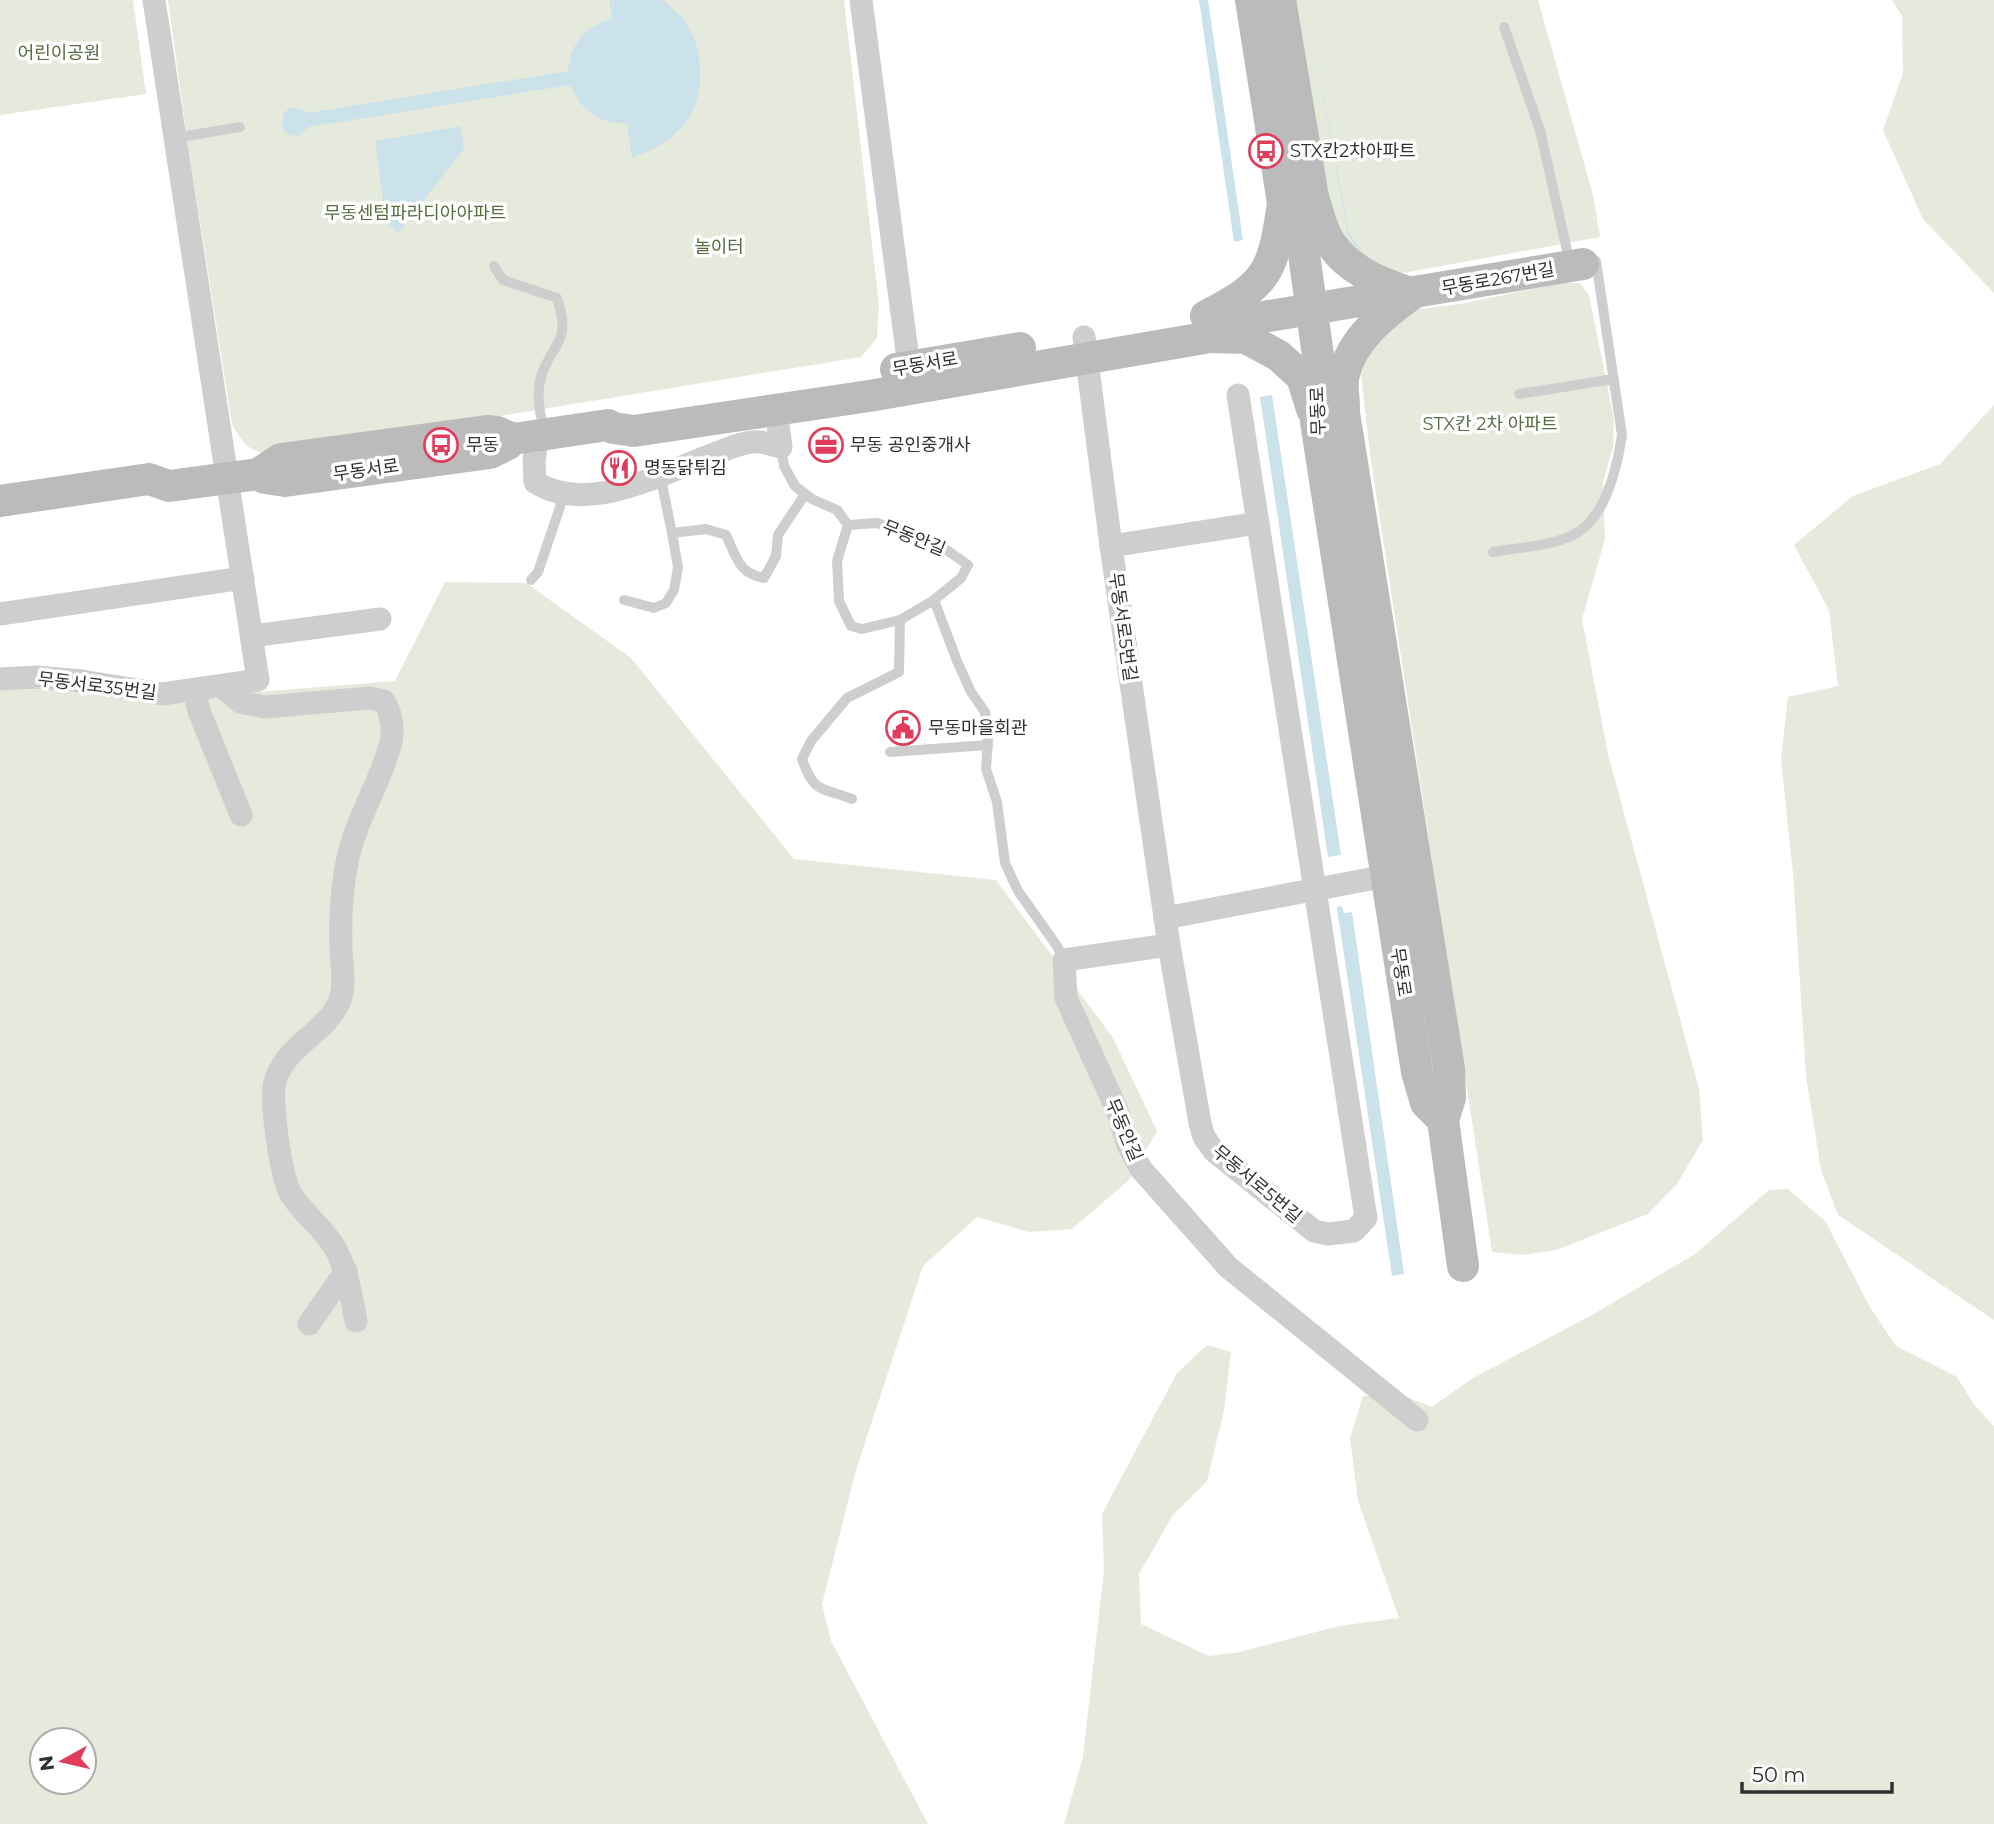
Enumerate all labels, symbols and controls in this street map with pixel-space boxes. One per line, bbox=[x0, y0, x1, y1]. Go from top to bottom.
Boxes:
park label: 어린이공원 bbox=[18, 42, 100, 64]
bus stop icon: STX칸2차아파트 bbox=[1247, 132, 1285, 170]
place label: STX칸2차아파트 bbox=[1290, 140, 1416, 162]
park label: 무동센텀파라디아아파트 bbox=[324, 202, 506, 224]
park label: 놀이터 bbox=[694, 236, 744, 258]
street label: 무동로267번길 bbox=[1440, 258, 1556, 300]
street label: 무동서로 bbox=[890, 347, 960, 381]
street label: 무동로 bbox=[1306, 386, 1330, 436]
park label: STX칸 2차 아파트 bbox=[1423, 413, 1557, 435]
bus stop icon: 무동 bbox=[422, 426, 460, 464]
office icon: 무동 공인중개사 bbox=[807, 426, 845, 464]
place label: 무동 bbox=[466, 434, 499, 456]
place label: 무동 공인중개사 bbox=[850, 434, 971, 456]
restaurant icon: 명동닭튀김 bbox=[600, 449, 638, 487]
street label: 무동서로 bbox=[332, 454, 400, 486]
place label: 명동닭튀김 bbox=[644, 457, 727, 479]
street label: 무동안길 bbox=[879, 515, 949, 561]
street label: 무동서로5번길 bbox=[1104, 571, 1142, 683]
street label: 무동서로35번길 bbox=[36, 668, 158, 704]
public building icon: 무동마을회관 bbox=[884, 709, 922, 747]
place label: 무동마을회관 bbox=[928, 717, 1028, 739]
street label: 무동로 bbox=[1386, 946, 1416, 998]
street label: 무동안길 bbox=[1101, 1095, 1147, 1165]
street label: 무동서로5번길 bbox=[1208, 1140, 1306, 1228]
north arrow bbox=[28, 1726, 98, 1796]
scale bar bbox=[1742, 1750, 1892, 1794]
text: N bbox=[34, 1754, 59, 1773]
text: 50 m bbox=[1752, 1762, 1806, 1787]

